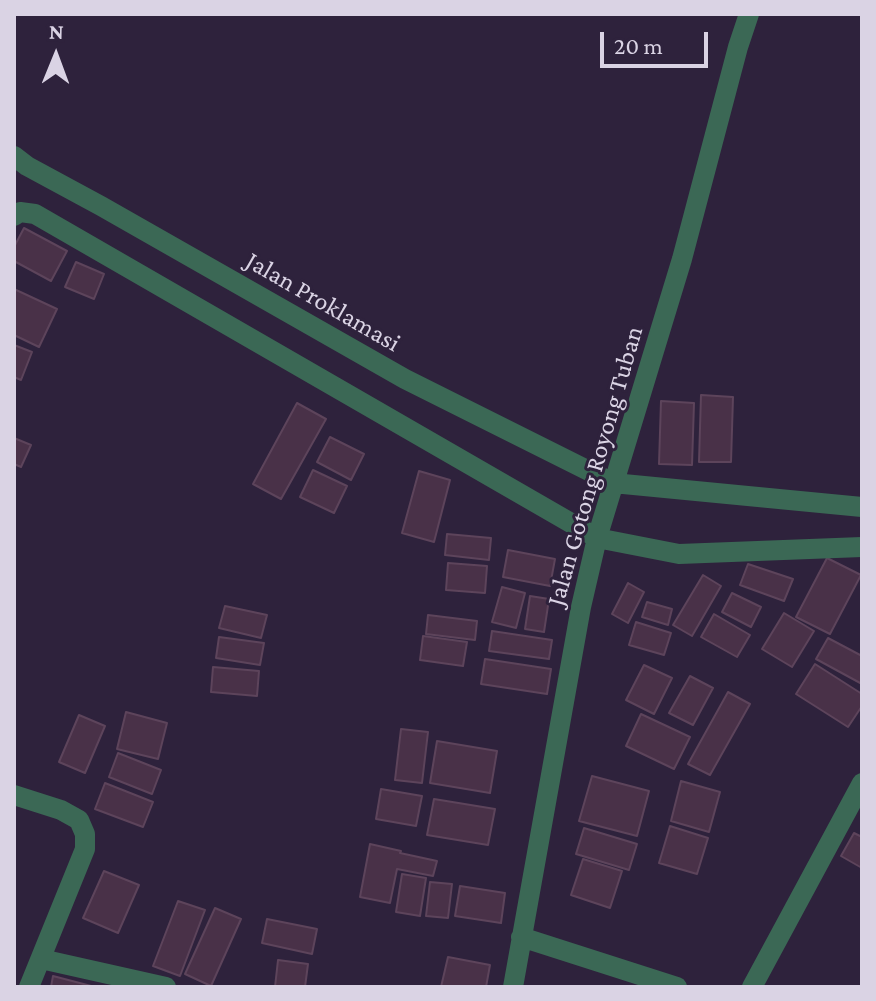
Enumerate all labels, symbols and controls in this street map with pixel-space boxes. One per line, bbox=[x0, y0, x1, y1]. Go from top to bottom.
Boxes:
north arrow bbox=[16, 16, 96, 96]
scale bar bbox=[604, 16, 712, 66]
text: N bbox=[49, 19, 64, 44]
text: 20 m bbox=[614, 32, 663, 59]
street label: Jalan Proklamasi bbox=[240, 245, 406, 359]
street label: Jalan Gotong Royong Tuban bbox=[540, 322, 650, 610]

